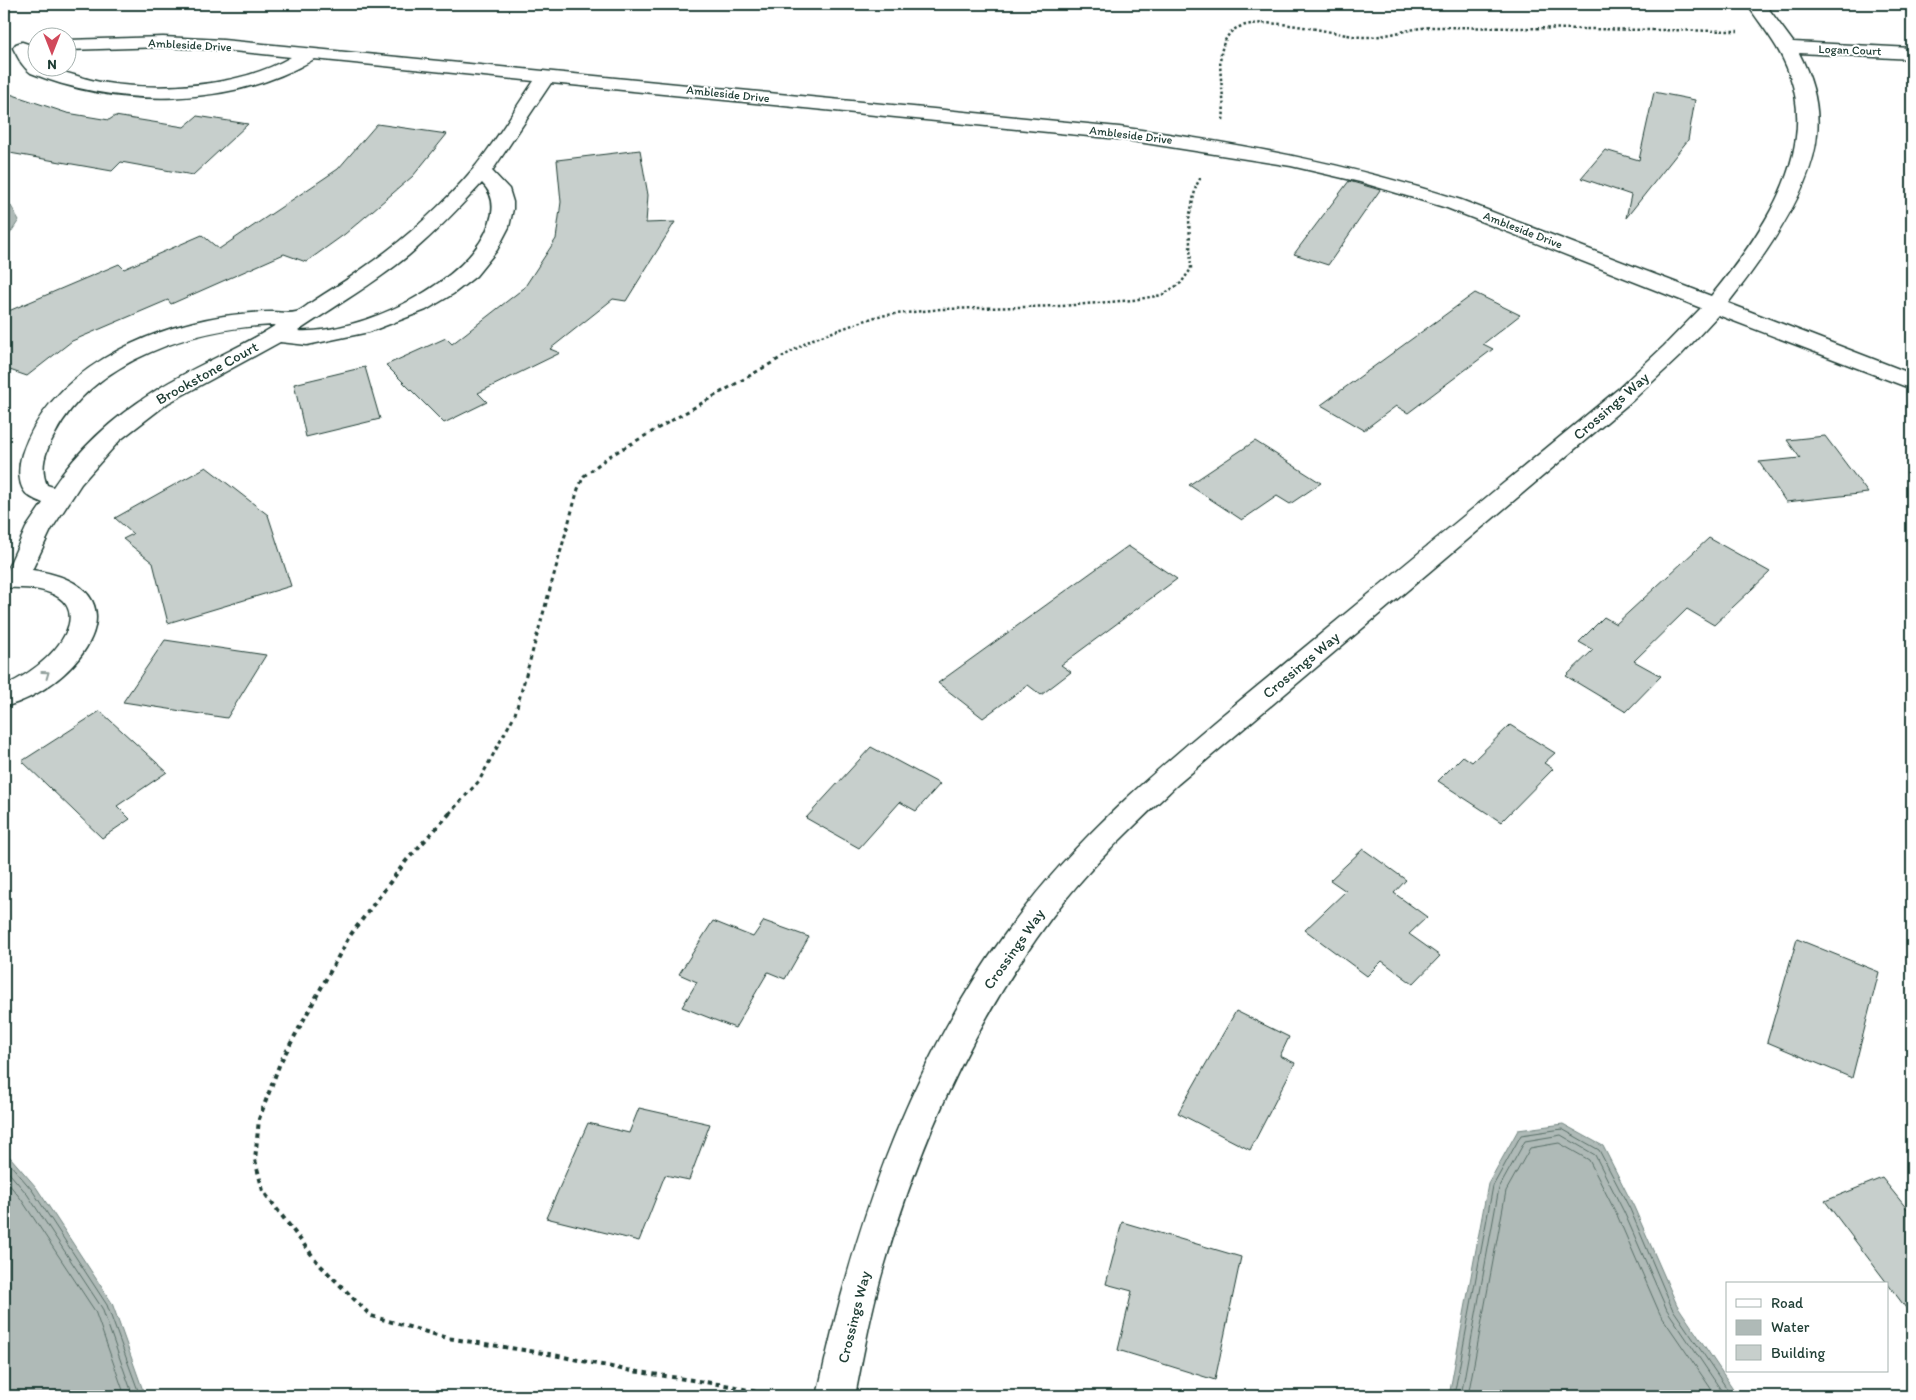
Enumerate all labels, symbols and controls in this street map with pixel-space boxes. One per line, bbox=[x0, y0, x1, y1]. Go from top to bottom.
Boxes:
north arrow bbox=[28, 28, 78, 78]
street label: Ambleside Drive bbox=[148, 36, 232, 54]
street label: Logan Court bbox=[1818, 42, 1882, 58]
text: N bbox=[47, 56, 57, 73]
street label: Ambleside Drive bbox=[686, 83, 771, 105]
street label: Ambleside Drive bbox=[1089, 123, 1174, 147]
street label: Ambleside Drive bbox=[1482, 209, 1565, 252]
street label: Brookstone Court bbox=[153, 337, 262, 409]
street label: Crossings Way bbox=[1570, 368, 1652, 444]
street label: Crossings Way bbox=[1259, 628, 1343, 702]
one-way arrow bbox=[40, 671, 50, 680]
street label: Crossings Way bbox=[980, 905, 1048, 993]
street label: Crossings Way bbox=[834, 1269, 874, 1365]
legend bbox=[1726, 1282, 1888, 1372]
text: Road bbox=[1771, 1294, 1804, 1312]
text: Water bbox=[1771, 1318, 1810, 1336]
text: Building bbox=[1771, 1344, 1825, 1362]

